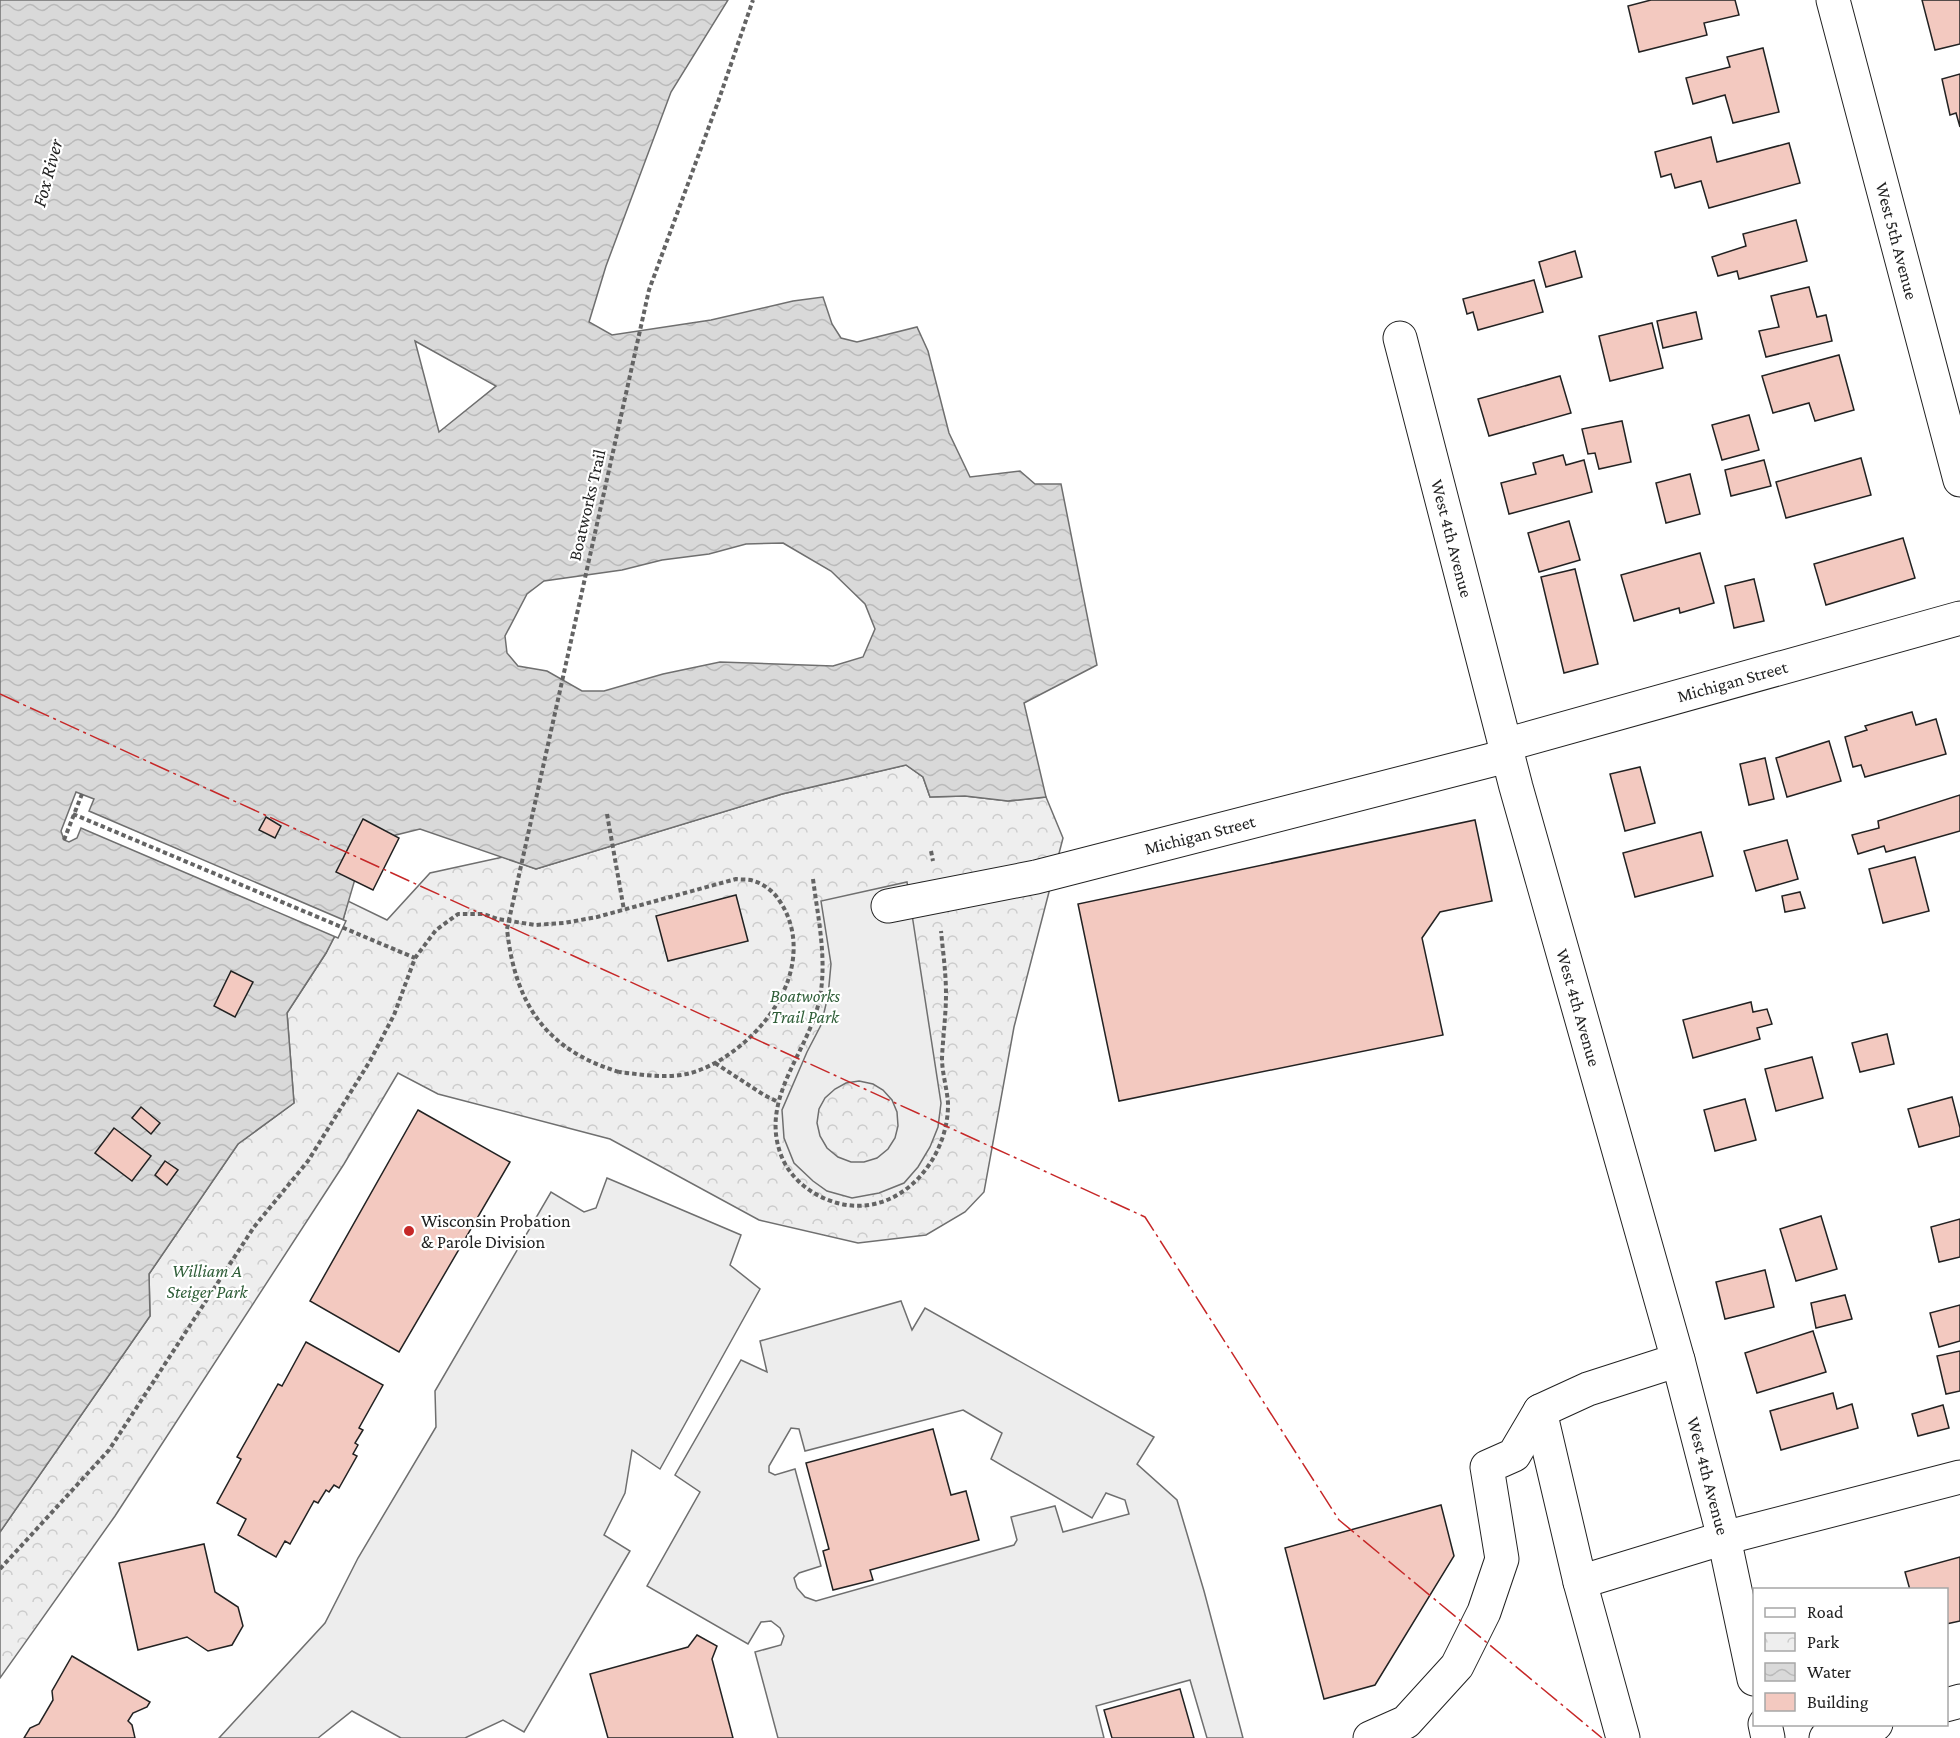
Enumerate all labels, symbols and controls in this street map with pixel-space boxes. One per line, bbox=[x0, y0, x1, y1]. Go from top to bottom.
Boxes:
water label: Fox River bbox=[27, 136, 67, 209]
street label: West 5th Avenue bbox=[1872, 180, 1922, 302]
street label: Boatworks Trail bbox=[564, 447, 610, 563]
street label: West 4th Avenue bbox=[1427, 477, 1477, 600]
street label: Michigan Street bbox=[1675, 656, 1791, 706]
street label: Michigan Street bbox=[1142, 811, 1258, 859]
street label: West 4th Avenue bbox=[1552, 946, 1605, 1069]
park label: Boatworks Trail Park bbox=[770, 986, 840, 1027]
place label: Wisconsin Probation & Parole Division bbox=[421, 1211, 571, 1252]
marker: Wisconsin Probation & Parole Division bbox=[402, 1224, 416, 1238]
park label: William A Steiger Park bbox=[167, 1261, 249, 1302]
street label: West 4th Avenue bbox=[1683, 1415, 1733, 1537]
legend bbox=[1753, 1588, 1948, 1726]
text: Road bbox=[1807, 1602, 1844, 1622]
text: Park bbox=[1807, 1632, 1839, 1652]
text: Water bbox=[1807, 1662, 1852, 1682]
text: Building bbox=[1807, 1692, 1869, 1712]

